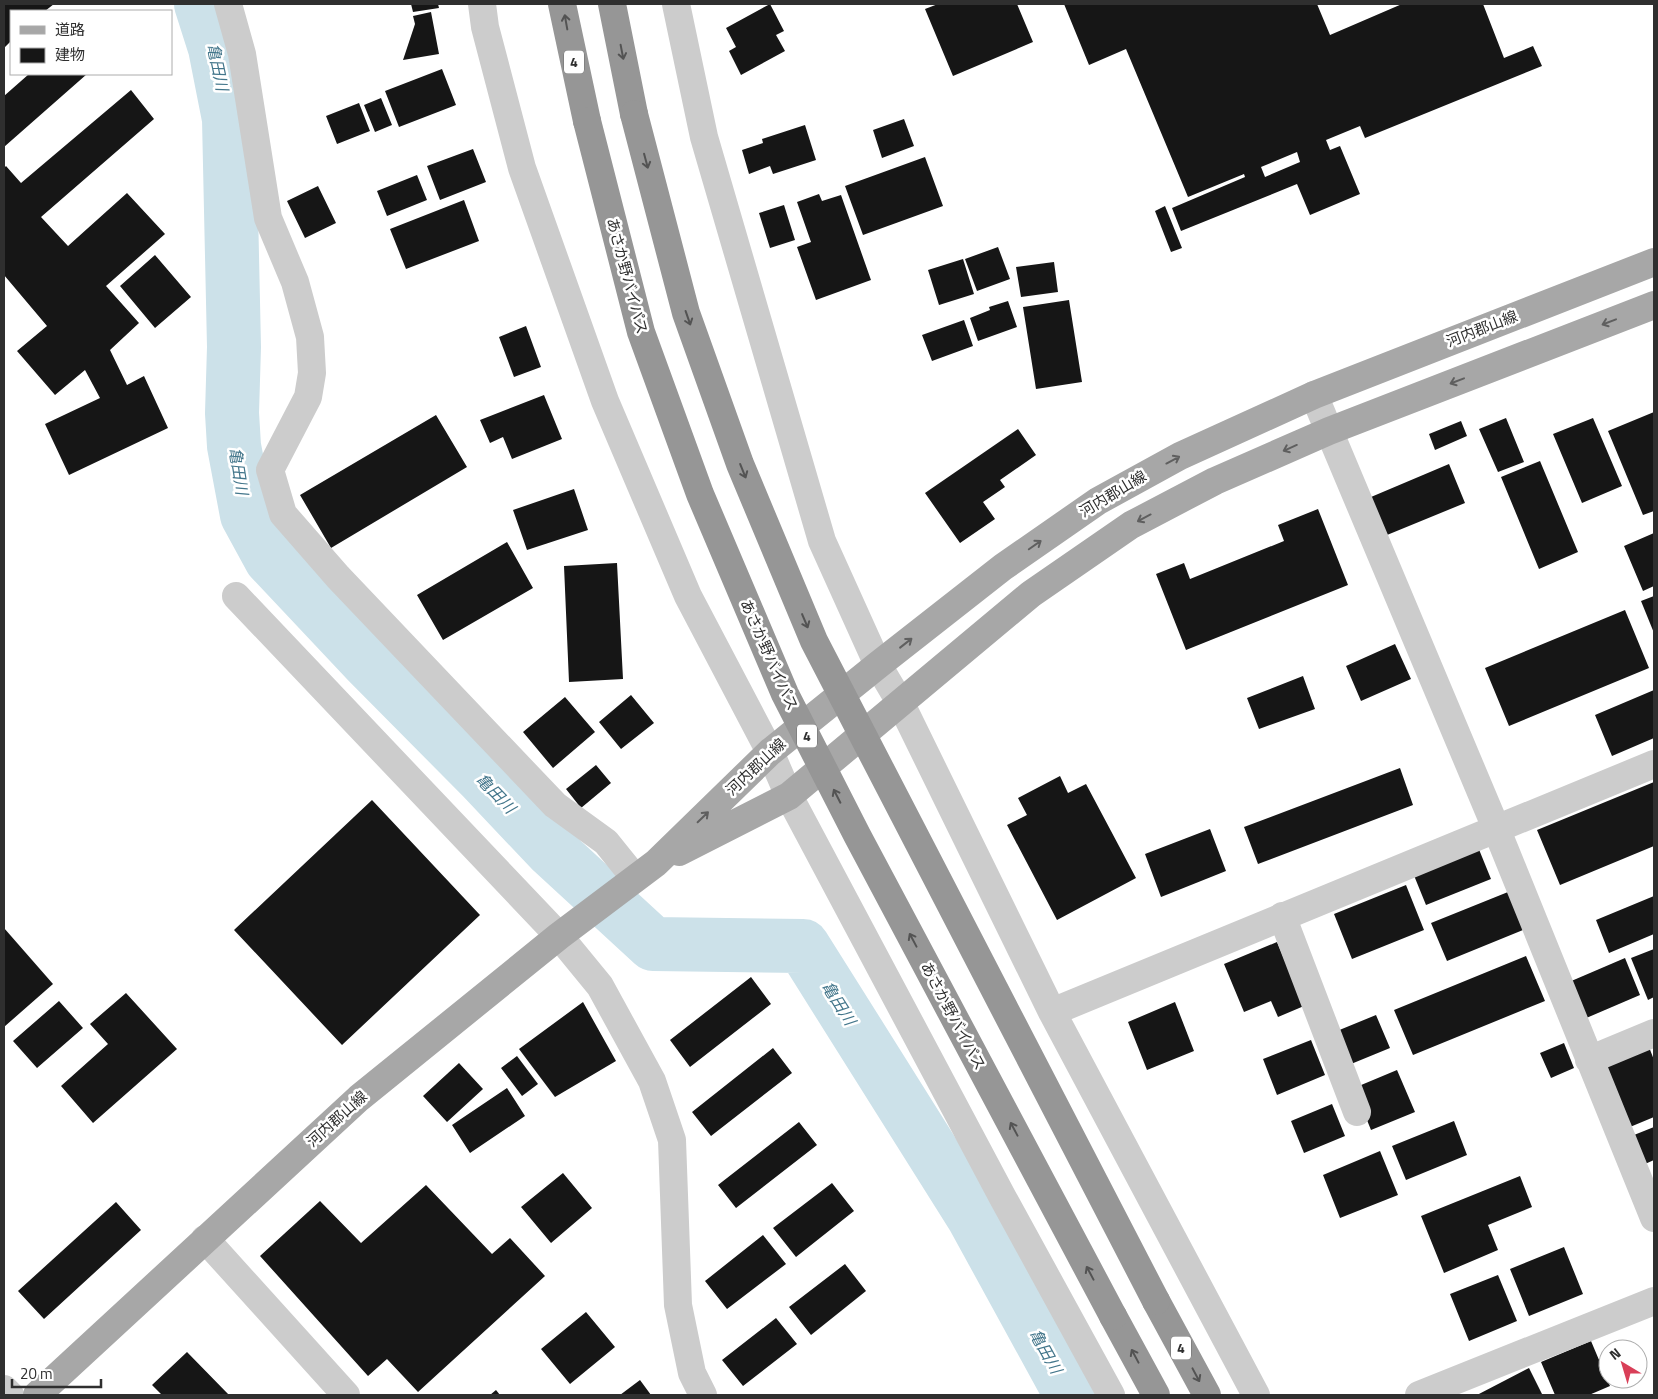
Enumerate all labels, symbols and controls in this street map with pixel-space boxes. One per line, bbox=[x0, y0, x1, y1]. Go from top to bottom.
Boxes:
legend bbox=[10, 10, 172, 75]
one-way arrow bbox=[560, 14, 570, 30]
text: 道路 bbox=[55, 18, 85, 41]
water label: 亀田川 bbox=[201, 41, 235, 95]
text: 建物 bbox=[55, 43, 85, 66]
one-way arrow bbox=[617, 43, 627, 59]
road number: 4 bbox=[564, 51, 584, 74]
one-way arrow bbox=[642, 152, 651, 168]
street label: あさか野バイパス bbox=[601, 215, 654, 337]
street label: 河内郡山線 bbox=[1443, 304, 1521, 353]
one-way arrow bbox=[684, 309, 693, 325]
one-way arrow bbox=[1602, 318, 1617, 327]
one-way arrow bbox=[1450, 377, 1465, 386]
one-way arrow bbox=[1283, 443, 1298, 453]
water label: 亀田川 bbox=[223, 445, 255, 499]
one-way arrow bbox=[1166, 454, 1180, 464]
one-way arrow bbox=[738, 463, 748, 478]
street label: 河内郡山線 bbox=[1075, 464, 1151, 523]
one-way arrow bbox=[1136, 513, 1151, 523]
one-way arrow bbox=[1028, 540, 1042, 550]
street label: あさか野バイパス bbox=[735, 595, 804, 714]
one-way arrow bbox=[801, 613, 811, 628]
one-way arrow bbox=[899, 637, 912, 648]
road number: 4 bbox=[797, 724, 817, 748]
street label: 河内郡山線 bbox=[720, 733, 791, 801]
water label: 亀田川 bbox=[471, 767, 523, 820]
one-way arrow bbox=[832, 789, 841, 804]
one-way arrow bbox=[697, 811, 709, 823]
one-way arrow bbox=[908, 932, 918, 947]
street label: あさか野バイパス bbox=[915, 958, 992, 1074]
water label: 亀田川 bbox=[816, 976, 863, 1031]
street label: 河内郡山線 bbox=[301, 1085, 372, 1152]
one-way arrow bbox=[1009, 1122, 1019, 1137]
one-way arrow bbox=[1085, 1266, 1094, 1281]
water label: 亀田川 bbox=[1024, 1324, 1069, 1380]
road number: 4 bbox=[1171, 1336, 1191, 1360]
north arrow bbox=[1598, 1339, 1648, 1389]
text: N bbox=[1604, 1342, 1625, 1365]
one-way arrow bbox=[1129, 1349, 1139, 1363]
scale bar bbox=[12, 1356, 101, 1388]
text: 20 m bbox=[20, 1362, 53, 1385]
one-way arrow bbox=[1192, 1367, 1201, 1382]

